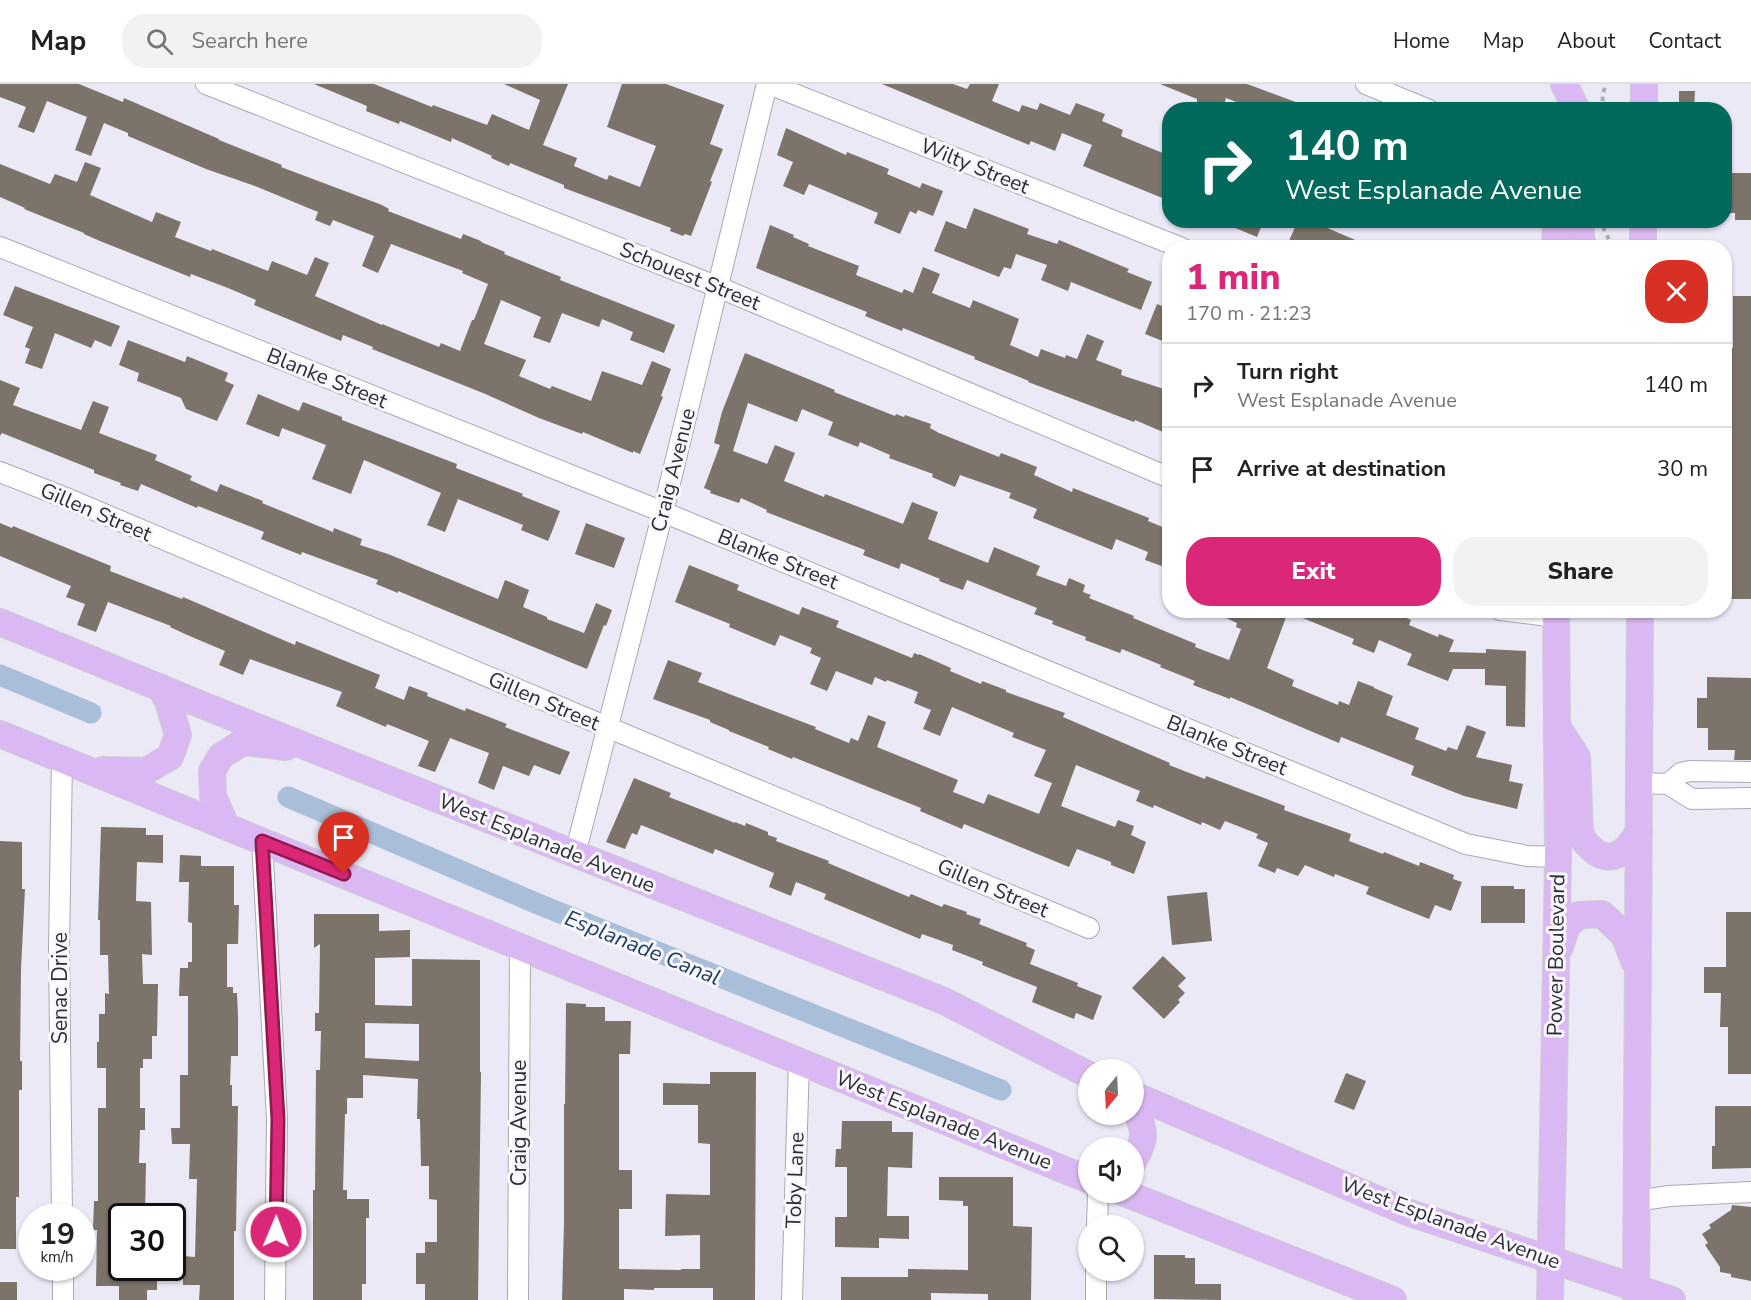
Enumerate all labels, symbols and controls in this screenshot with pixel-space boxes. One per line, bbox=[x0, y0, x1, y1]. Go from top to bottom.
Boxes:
search box bbox=[122, 14, 542, 68]
text: Map bbox=[30, 22, 86, 60]
icon: search bbox=[143, 25, 176, 58]
text: Search here bbox=[191, 26, 308, 56]
text: Home bbox=[1393, 27, 1450, 55]
text: Map bbox=[1483, 27, 1524, 55]
text: About bbox=[1557, 27, 1615, 55]
text: Contact bbox=[1648, 27, 1721, 55]
text: 140 m bbox=[1285, 118, 1409, 175]
icon: right bbox=[1186, 126, 1264, 204]
street label: Wilty Street bbox=[916, 131, 1034, 201]
text: West Esplanade Avenue bbox=[1285, 172, 1582, 209]
street label: Schouest Street bbox=[616, 235, 765, 317]
text: 1 min bbox=[1186, 253, 1281, 302]
button: close bbox=[1645, 260, 1708, 323]
text: 170 m · 21:23 bbox=[1186, 300, 1312, 327]
street label: Blanke Street bbox=[263, 341, 392, 415]
text: Turn right bbox=[1237, 357, 1338, 387]
icon: right bbox=[1186, 369, 1219, 402]
text: 140 m bbox=[1644, 370, 1708, 400]
text: West Esplanade Avenue bbox=[1237, 387, 1457, 414]
street label: Craig Avenue bbox=[644, 405, 702, 535]
icon: arrive bbox=[1186, 453, 1219, 486]
text: Arrive at destination bbox=[1237, 454, 1446, 484]
text: 30 m bbox=[1657, 454, 1708, 484]
street label: Gillen Street bbox=[36, 476, 156, 548]
street label: Blanke Street bbox=[714, 522, 843, 596]
button: Exit bbox=[1186, 537, 1441, 606]
button: Share bbox=[1453, 537, 1708, 606]
street label: Gillen Street bbox=[484, 665, 604, 737]
street label: Blanke Street bbox=[1163, 708, 1292, 782]
street label: West Esplanade Avenue bbox=[435, 787, 659, 899]
pin bbox=[318, 812, 369, 874]
icon: arrive bbox=[327, 821, 360, 854]
street label: Gillen Street bbox=[933, 852, 1053, 924]
street label: Power Boulevard bbox=[1541, 874, 1571, 1036]
water label: Esplanade Canal bbox=[560, 903, 725, 993]
street label: Senac Drive bbox=[46, 932, 74, 1044]
north arrow bbox=[1078, 1059, 1144, 1125]
map controls bbox=[1078, 1059, 1144, 1281]
street label: Craig Avenue bbox=[505, 1060, 533, 1186]
street label: West Esplanade Avenue bbox=[832, 1064, 1056, 1176]
street label: Toby Lane bbox=[779, 1131, 811, 1229]
button: sound bbox=[1078, 1137, 1144, 1203]
street label: West Esplanade Avenue bbox=[1338, 1170, 1564, 1276]
position arrow bbox=[244, 1200, 308, 1264]
speed limit sign: 30 bbox=[108, 1203, 186, 1281]
text: 19 bbox=[39, 1214, 75, 1255]
button: search bbox=[1078, 1215, 1144, 1281]
text: km/h bbox=[40, 1247, 74, 1267]

